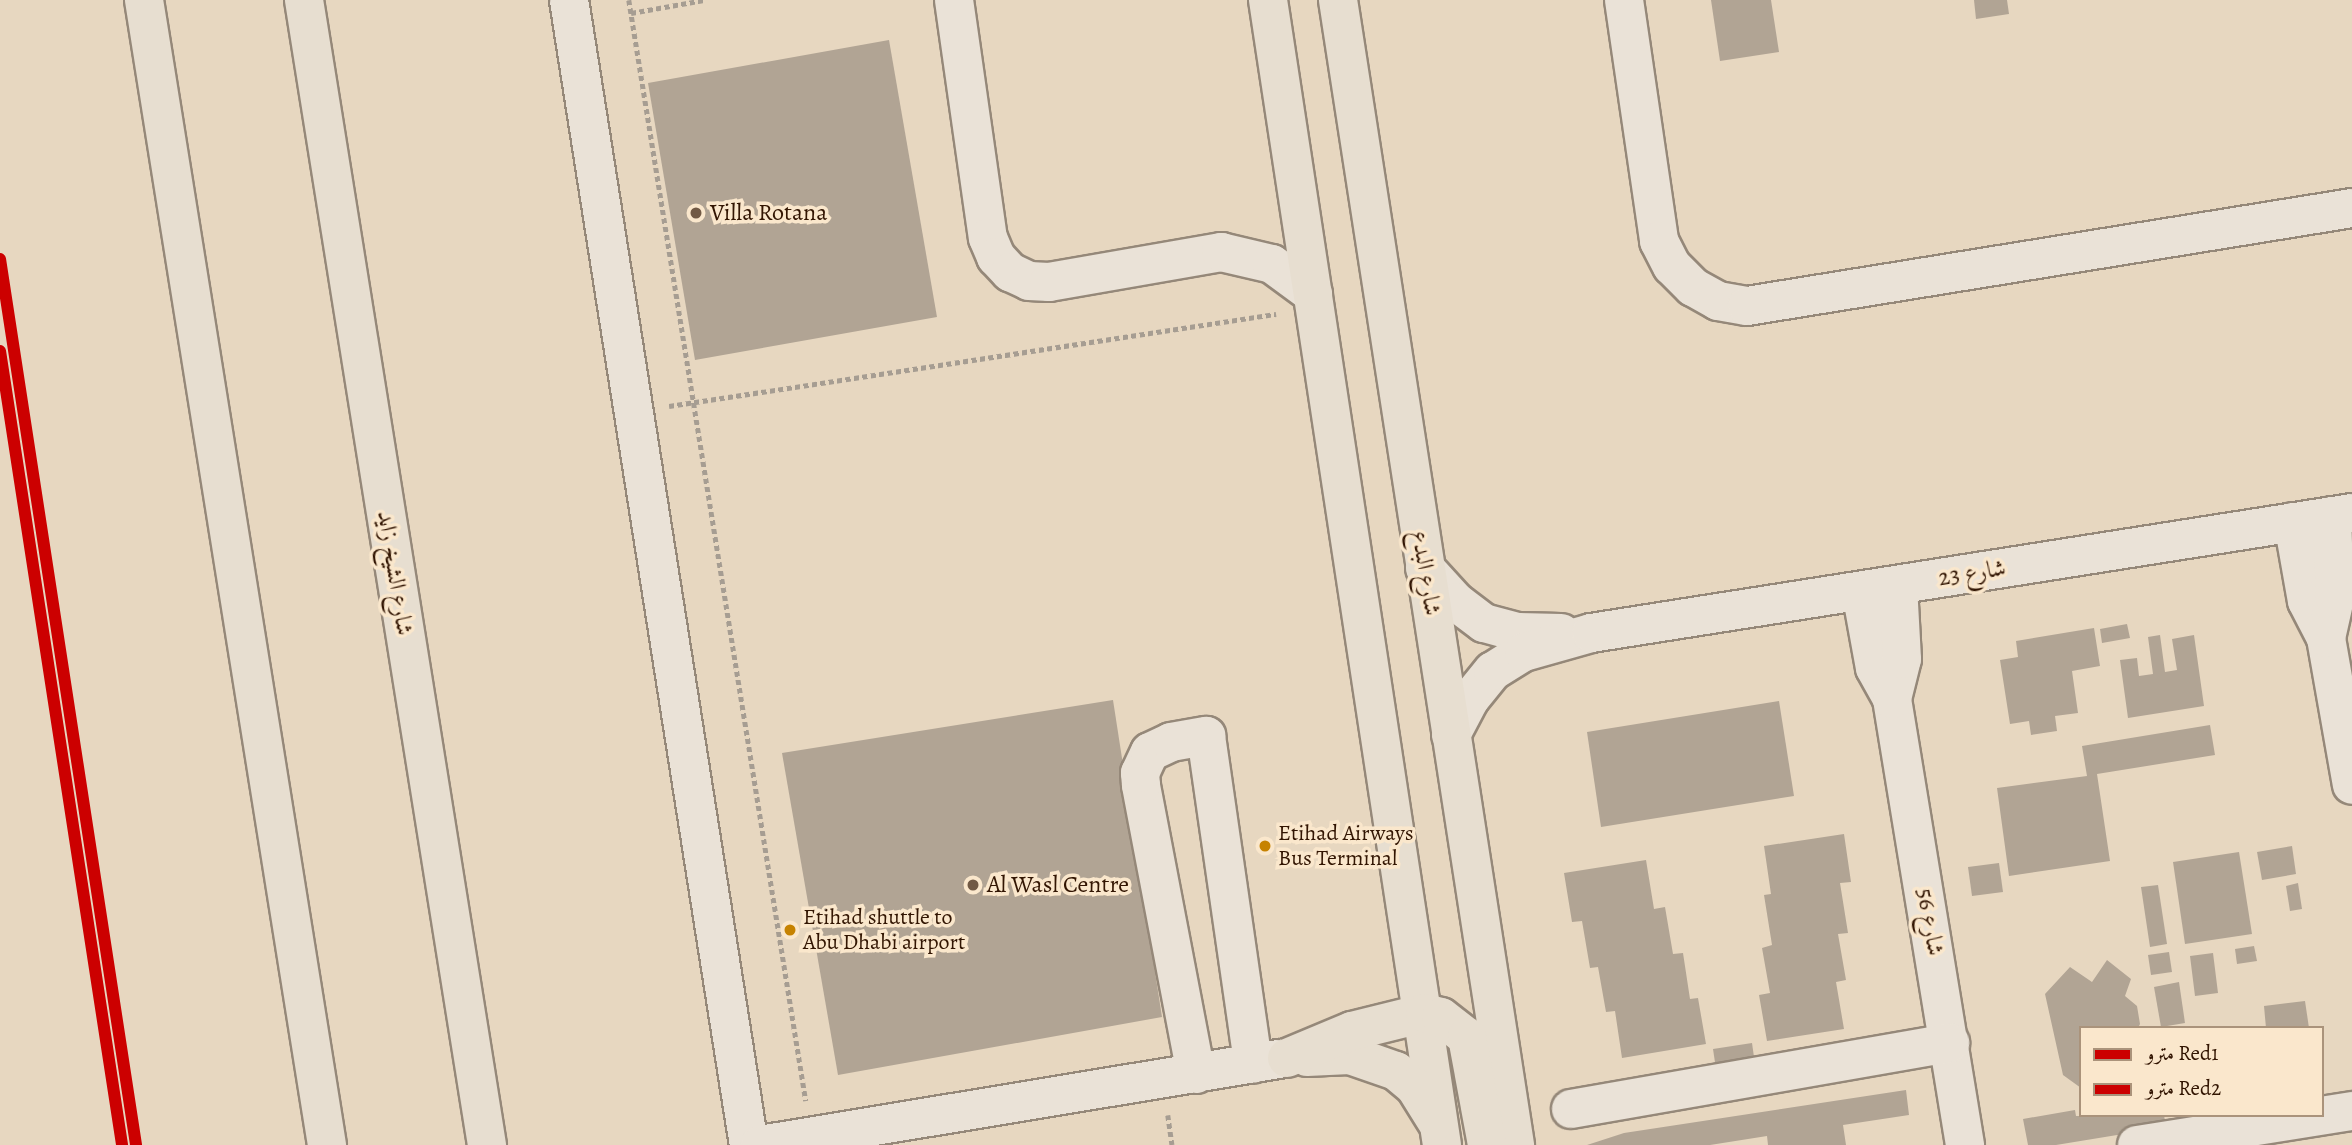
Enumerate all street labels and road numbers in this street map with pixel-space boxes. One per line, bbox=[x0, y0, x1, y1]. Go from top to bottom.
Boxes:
street label: شارع الشيخ زايد bbox=[371, 509, 419, 637]
street label: شارع البدع bbox=[1405, 528, 1447, 618]
street label: شارع 23 bbox=[1936, 553, 2008, 593]
street label: شارع 56 bbox=[1910, 886, 1950, 958]

